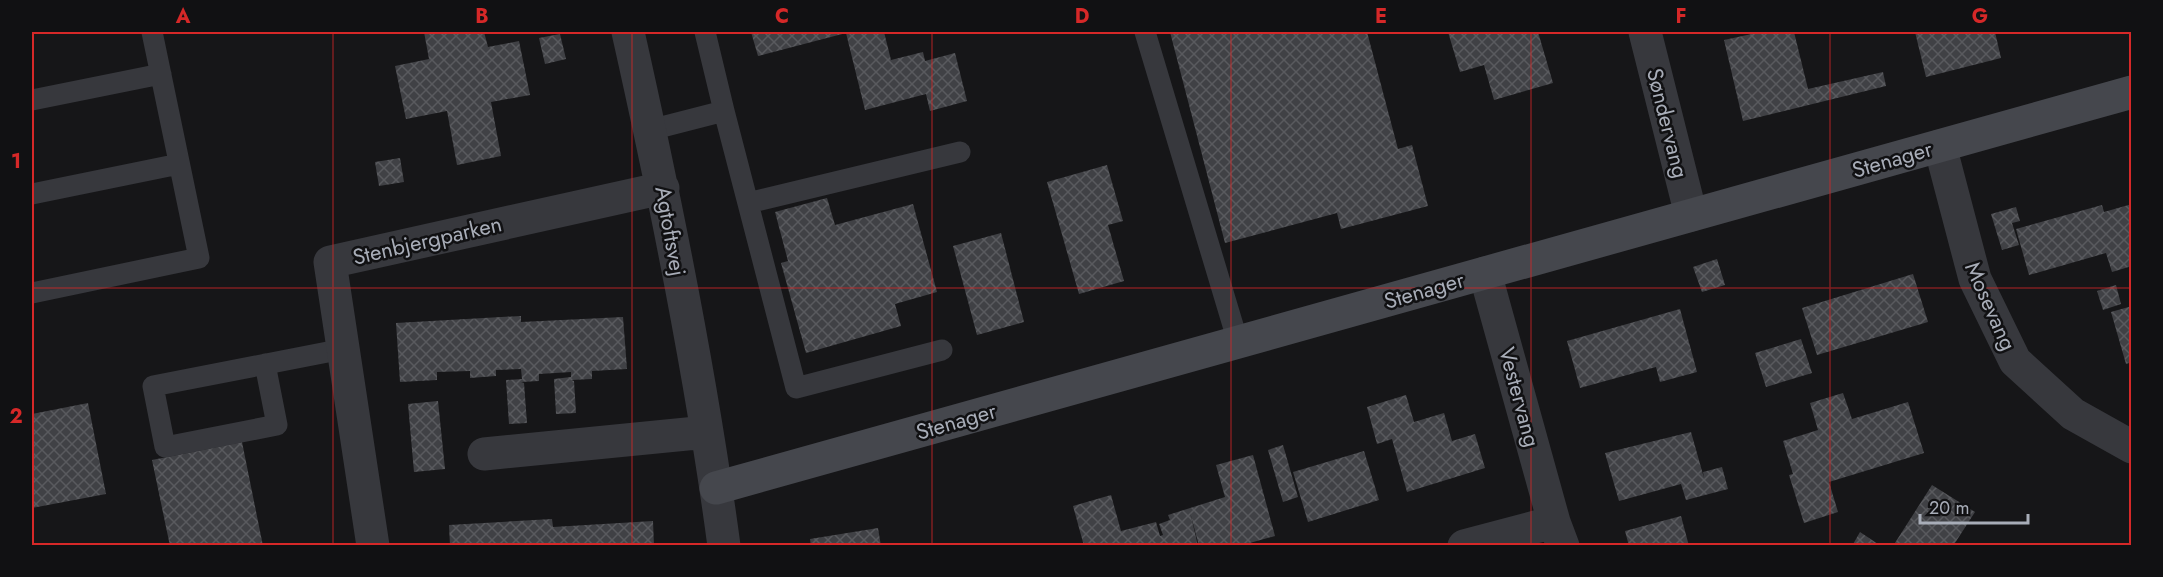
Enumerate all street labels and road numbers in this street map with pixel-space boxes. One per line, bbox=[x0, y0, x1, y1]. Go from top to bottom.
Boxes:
street label: Søndervang bbox=[1639, 65, 1697, 181]
street label: Stenager bbox=[1848, 132, 1936, 186]
street label: Agtoftsvej bbox=[647, 183, 695, 279]
street label: Stenbjergparken bbox=[349, 207, 505, 273]
street label: Mosevang bbox=[1957, 257, 2025, 355]
street label: Stenager bbox=[1380, 263, 1468, 317]
street label: Vestervang bbox=[1491, 344, 1549, 450]
street label: Stenager bbox=[912, 394, 1000, 448]

